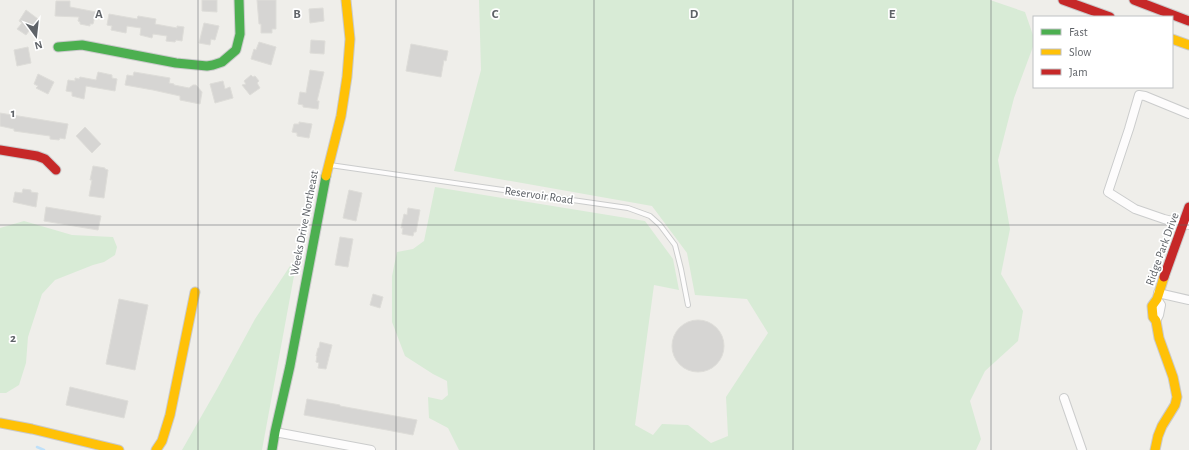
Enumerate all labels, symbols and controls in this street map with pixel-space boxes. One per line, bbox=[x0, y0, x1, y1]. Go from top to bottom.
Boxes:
text: A bbox=[95, 8, 103, 21]
text: B bbox=[293, 8, 301, 21]
text: C bbox=[492, 8, 499, 21]
text: D bbox=[690, 8, 699, 21]
text: E bbox=[889, 8, 896, 21]
north arrow bbox=[16, 16, 56, 56]
legend bbox=[1033, 16, 1173, 88]
text: Fast bbox=[1069, 26, 1088, 38]
text: N bbox=[33, 39, 44, 51]
text: Slow bbox=[1069, 46, 1091, 58]
text: Jam bbox=[1069, 66, 1088, 78]
text: 1 bbox=[11, 107, 15, 120]
street label: Weeks Drive Northeast bbox=[288, 169, 320, 277]
street label: Reservoir Road bbox=[504, 184, 574, 206]
street label: Ridge Park Drive bbox=[1143, 211, 1181, 287]
text: 2 bbox=[10, 332, 16, 345]

